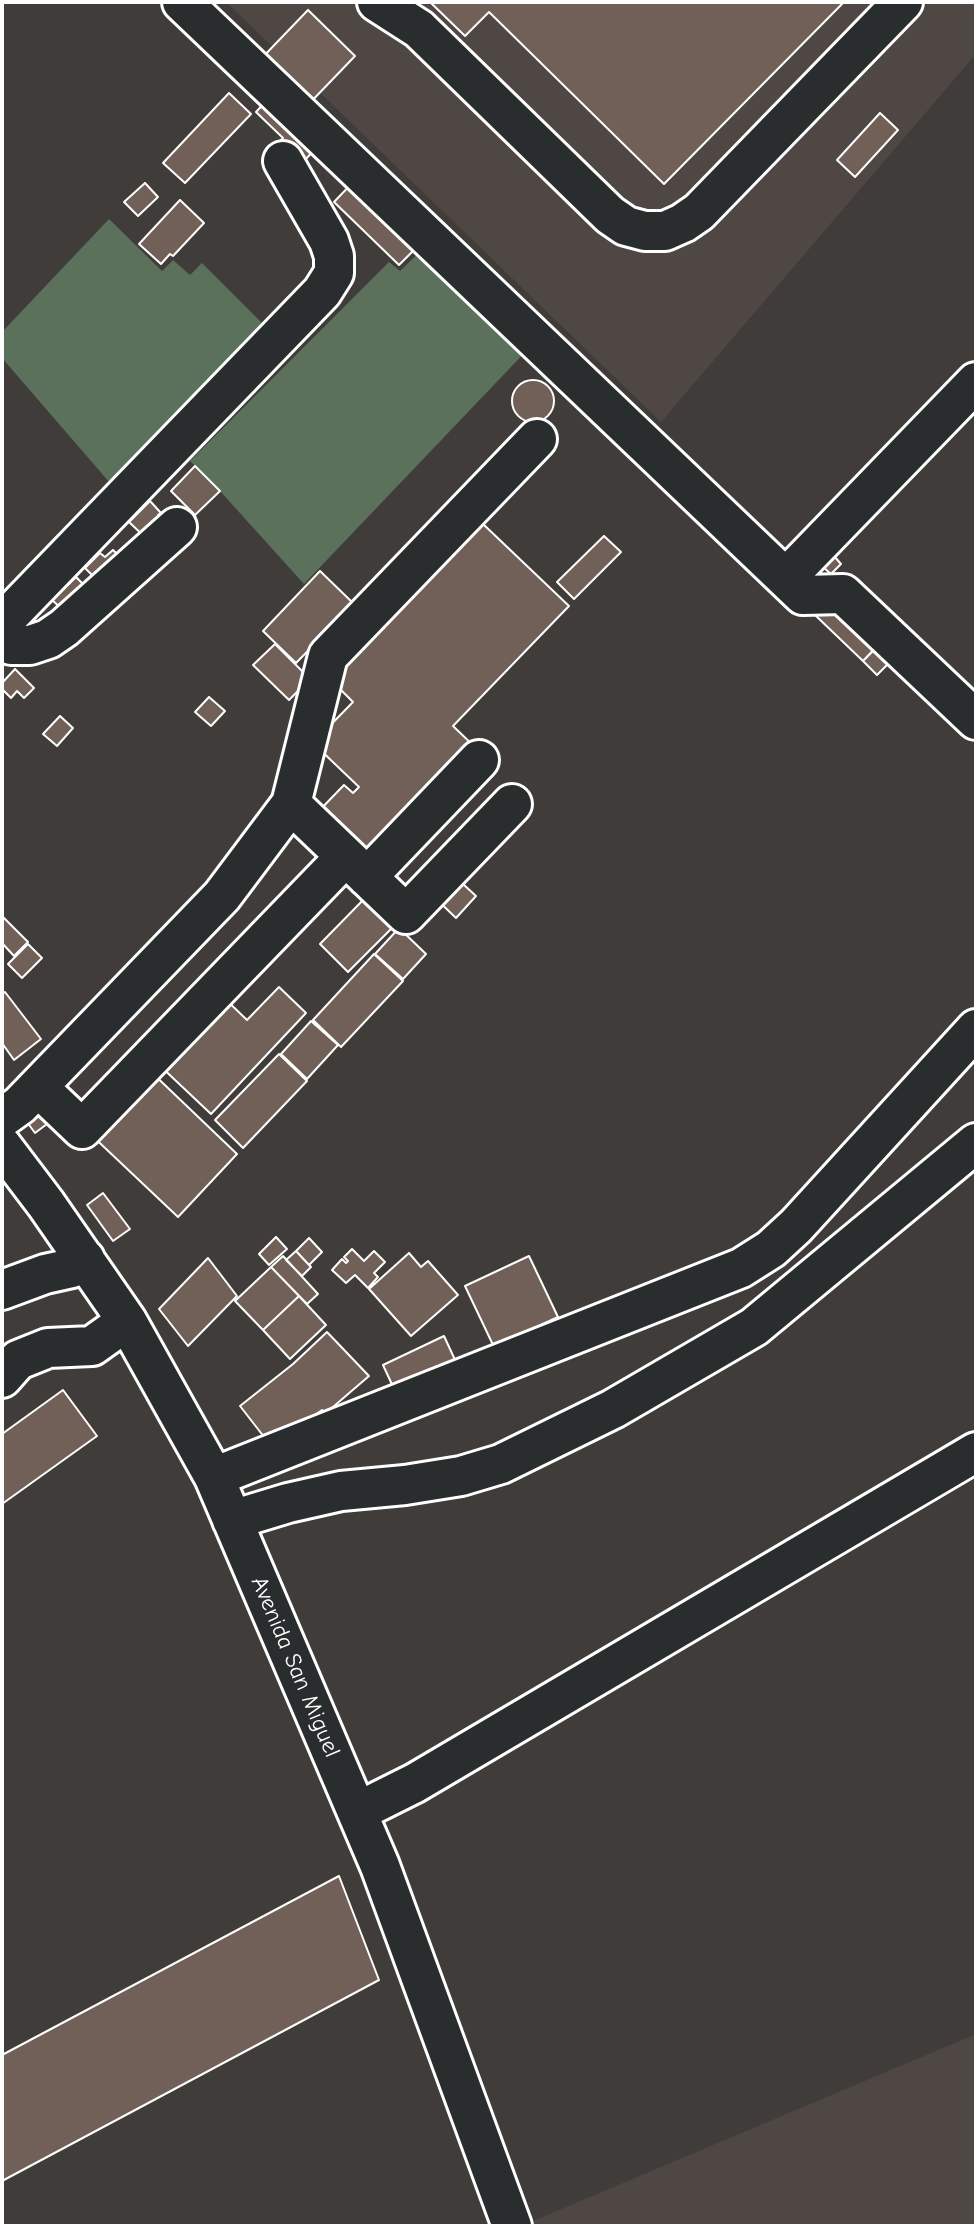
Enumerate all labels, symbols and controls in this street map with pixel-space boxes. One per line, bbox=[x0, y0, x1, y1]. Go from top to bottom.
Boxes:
street label: Avenida San Miguel bbox=[244, 1572, 346, 1762]

